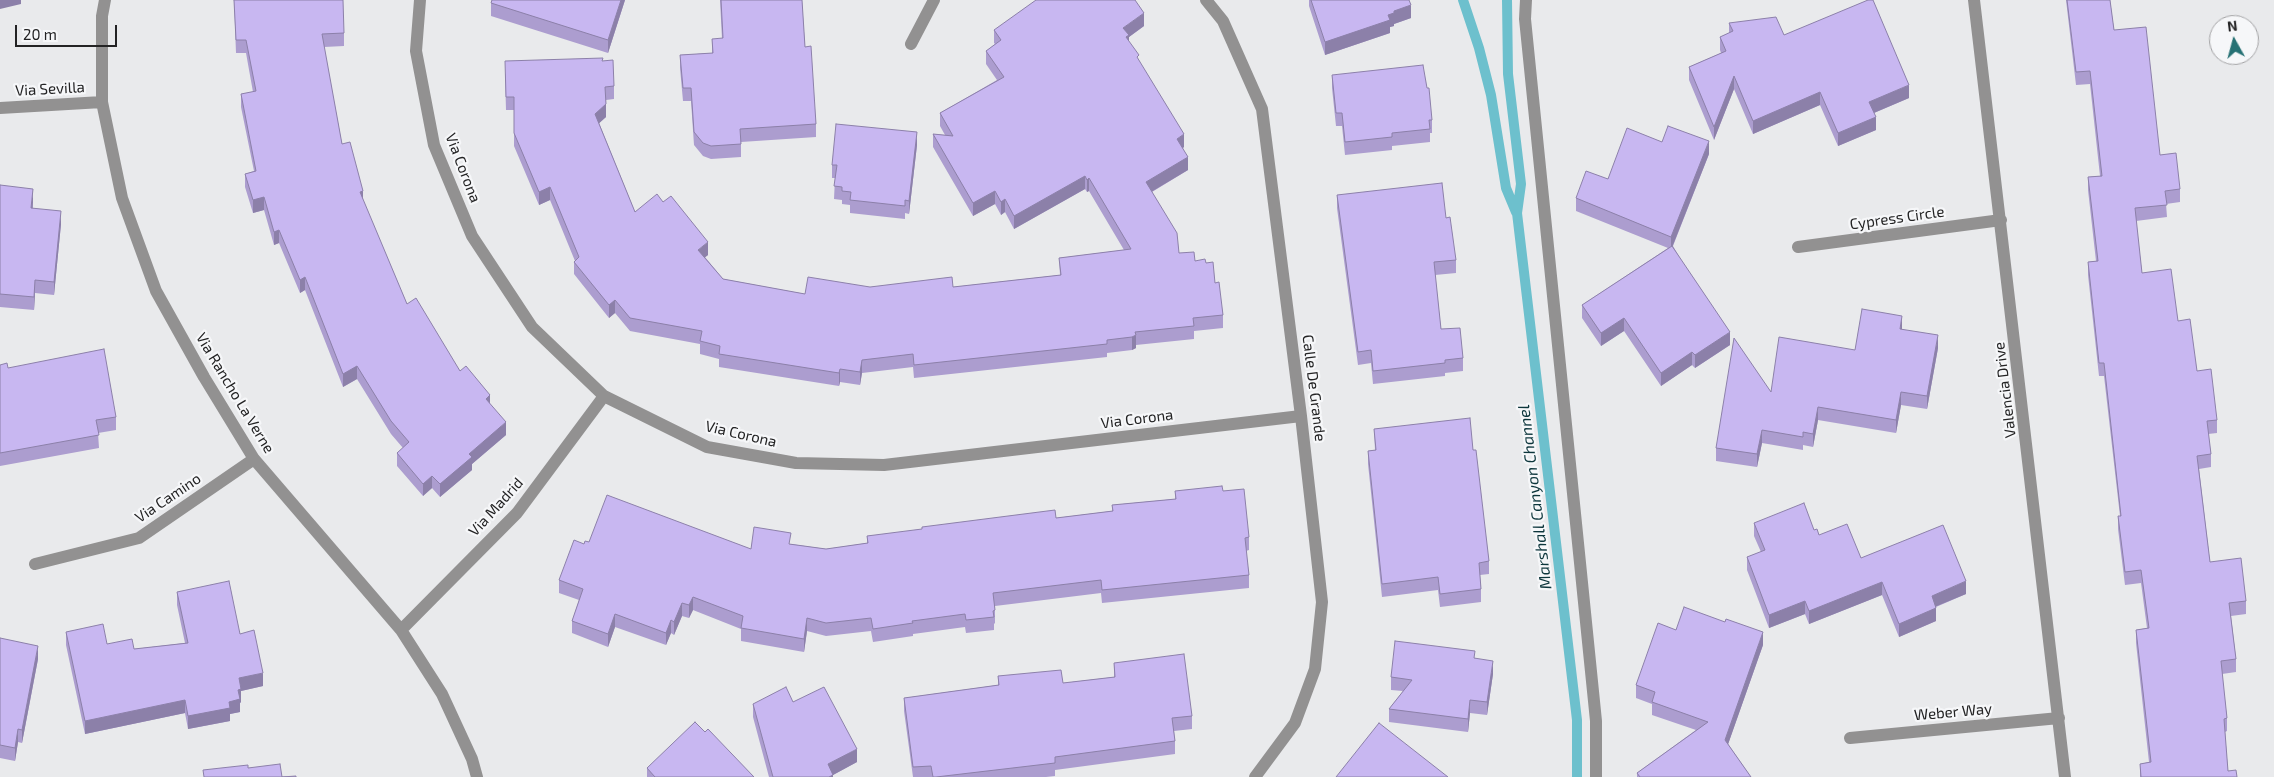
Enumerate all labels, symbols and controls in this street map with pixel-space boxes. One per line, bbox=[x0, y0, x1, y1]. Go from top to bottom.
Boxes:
scale bar bbox=[18, 15, 120, 47]
north arrow bbox=[2209, 15, 2259, 65]
text: N bbox=[2226, 17, 2238, 35]
text: 20 m bbox=[23, 25, 57, 43]
street label: Via Sevilla bbox=[15, 78, 85, 100]
street label: Via Corona bbox=[442, 131, 484, 205]
street label: Cypress Circle bbox=[1848, 202, 1946, 234]
street label: Via Rancho La Verne bbox=[192, 330, 278, 456]
street label: Calle De Grande bbox=[1299, 334, 1329, 442]
street label: Valencia Drive bbox=[1990, 341, 2020, 439]
water label: Marshall Canyon Channel bbox=[1514, 403, 1556, 591]
street label: Via Corona bbox=[1100, 406, 1174, 432]
street label: Via Corona bbox=[704, 417, 778, 451]
street label: Via Camino bbox=[132, 469, 204, 527]
street label: Via Madrid bbox=[465, 474, 527, 540]
street label: Weber Way bbox=[1913, 700, 1993, 724]

